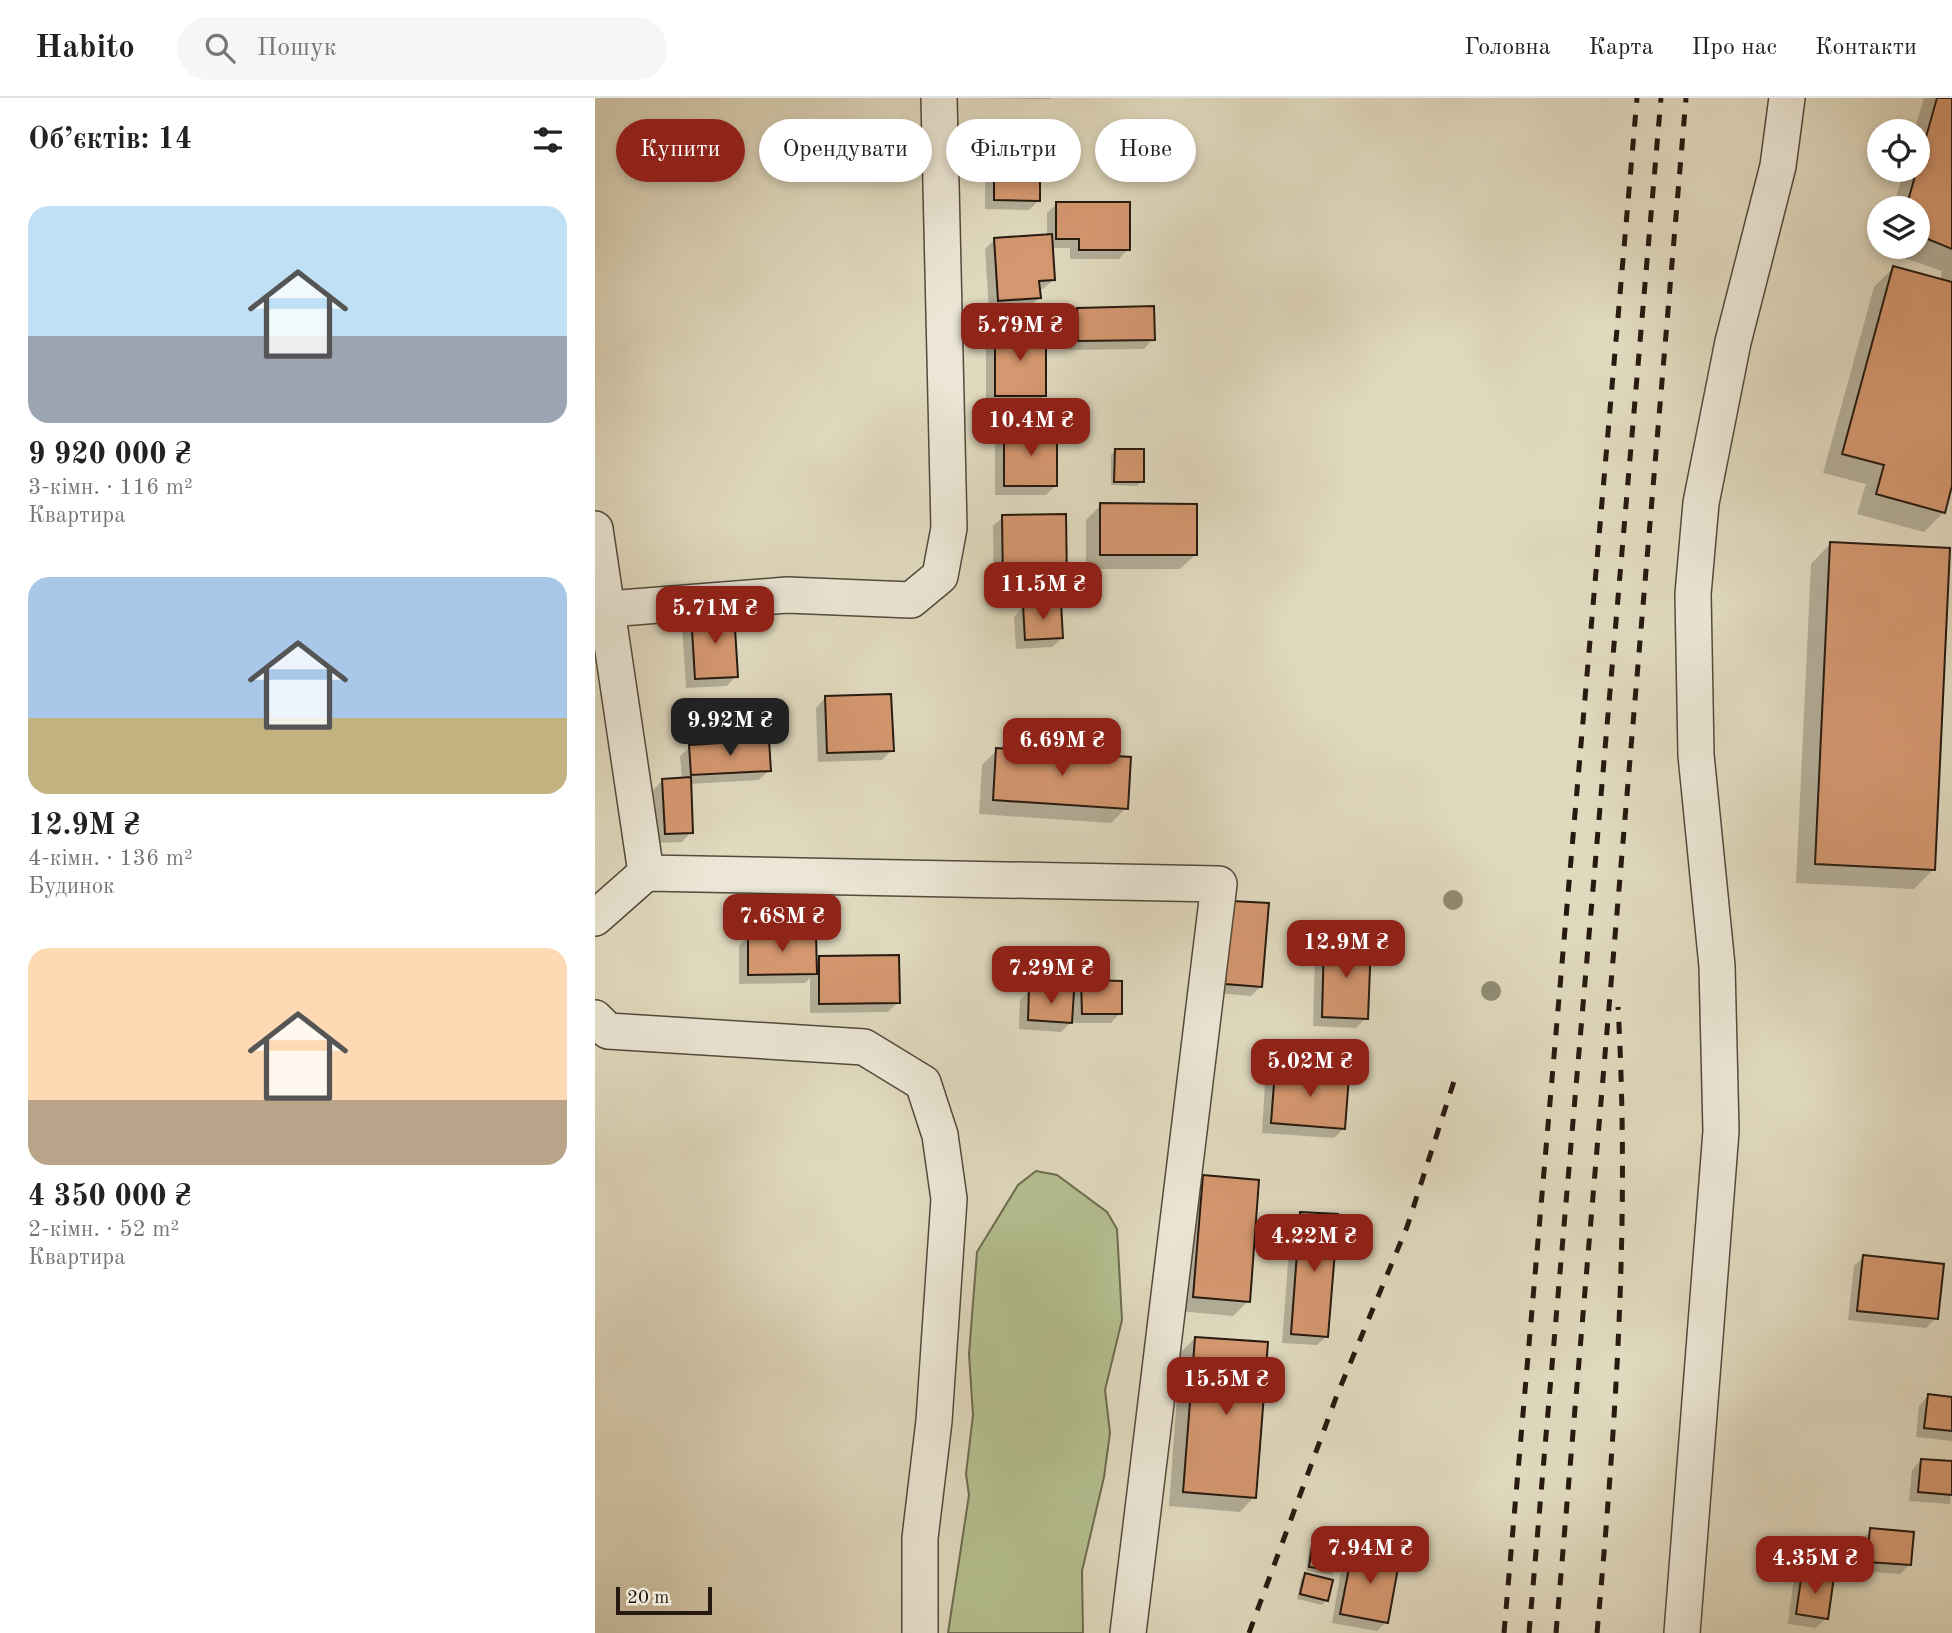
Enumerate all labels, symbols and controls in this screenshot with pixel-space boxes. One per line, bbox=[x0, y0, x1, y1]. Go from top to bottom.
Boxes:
search box bbox=[177, 17, 667, 80]
icon: search bbox=[201, 29, 239, 67]
text: Habito bbox=[35, 32, 135, 65]
text: Пошук bbox=[257, 35, 337, 61]
text: Головна bbox=[1464, 36, 1551, 60]
text: Карта bbox=[1589, 36, 1654, 60]
text: Про нас bbox=[1692, 36, 1777, 60]
text: Контакти bbox=[1815, 36, 1917, 60]
chip: Купити bbox=[616, 119, 745, 182]
chip: Орендувати bbox=[759, 119, 932, 182]
chip: Фільтри bbox=[946, 119, 1081, 182]
chip: Нове bbox=[1095, 119, 1196, 182]
map controls bbox=[1867, 119, 1930, 259]
button: locate bbox=[1867, 119, 1930, 182]
icon: filters bbox=[529, 121, 567, 159]
text: Об’єктів: 14 bbox=[28, 125, 192, 155]
button: layers bbox=[1867, 196, 1930, 259]
icon: home bbox=[235, 251, 361, 377]
pin: 5.79M ₴ bbox=[955, 303, 1085, 363]
text: 5.79M ₴ bbox=[977, 314, 1063, 337]
pin: 10.4M ₴ bbox=[966, 398, 1096, 458]
text: 10.4M ₴ bbox=[988, 409, 1074, 432]
text: 9 920 000 ₴ bbox=[28, 440, 192, 470]
text: 3-кімн. · 116 m² bbox=[28, 476, 193, 499]
text: Квартира bbox=[28, 504, 126, 527]
pin: 11.5M ₴ bbox=[978, 562, 1108, 622]
text: 11.5M ₴ bbox=[1000, 573, 1086, 596]
pin: 5.71M ₴ bbox=[650, 587, 780, 646]
text: 5.71M ₴ bbox=[672, 597, 758, 620]
icon: home bbox=[235, 622, 361, 748]
pin: 9.92M ₴ bbox=[665, 698, 795, 758]
text: 9.92M ₴ bbox=[687, 709, 773, 732]
pin: 6.69M ₴ bbox=[997, 718, 1127, 778]
text: 6.69M ₴ bbox=[1019, 729, 1105, 752]
text: 12.9M ₴ bbox=[28, 811, 140, 841]
text: 4-кімн. · 136 m² bbox=[28, 847, 193, 870]
text: Будинок bbox=[28, 875, 115, 898]
pin: 7.68M ₴ bbox=[717, 894, 847, 954]
text: 7.68M ₴ bbox=[739, 905, 825, 928]
pin: 12.9M ₴ bbox=[1281, 920, 1411, 980]
text: 12.9M ₴ bbox=[1303, 931, 1389, 954]
pin: 7.29M ₴ bbox=[986, 946, 1116, 1006]
text: 7.29M ₴ bbox=[1008, 957, 1094, 980]
icon: home bbox=[235, 993, 361, 1119]
pin: 5.02M ₴ bbox=[1245, 1040, 1375, 1099]
text: 5.02M ₴ bbox=[1267, 1050, 1353, 1073]
text: 4 350 000 ₴ bbox=[28, 1182, 192, 1212]
pin: 4.22M ₴ bbox=[1249, 1214, 1379, 1274]
text: 2-кімн. · 52 m² bbox=[28, 1218, 179, 1241]
text: 4.22M ₴ bbox=[1271, 1225, 1357, 1248]
text: Квартира bbox=[28, 1246, 126, 1269]
pin: 15.5M ₴ bbox=[1161, 1358, 1291, 1417]
text: 15.5M ₴ bbox=[1183, 1368, 1269, 1391]
pin: 7.94M ₴ bbox=[1305, 1526, 1435, 1586]
pin: 4.35M ₴ bbox=[1750, 1536, 1880, 1596]
text: 7.94M ₴ bbox=[1327, 1537, 1413, 1560]
text: 4.35M ₴ bbox=[1772, 1547, 1858, 1570]
scale bar bbox=[616, 1584, 712, 1616]
text: 20 m bbox=[627, 1589, 669, 1608]

